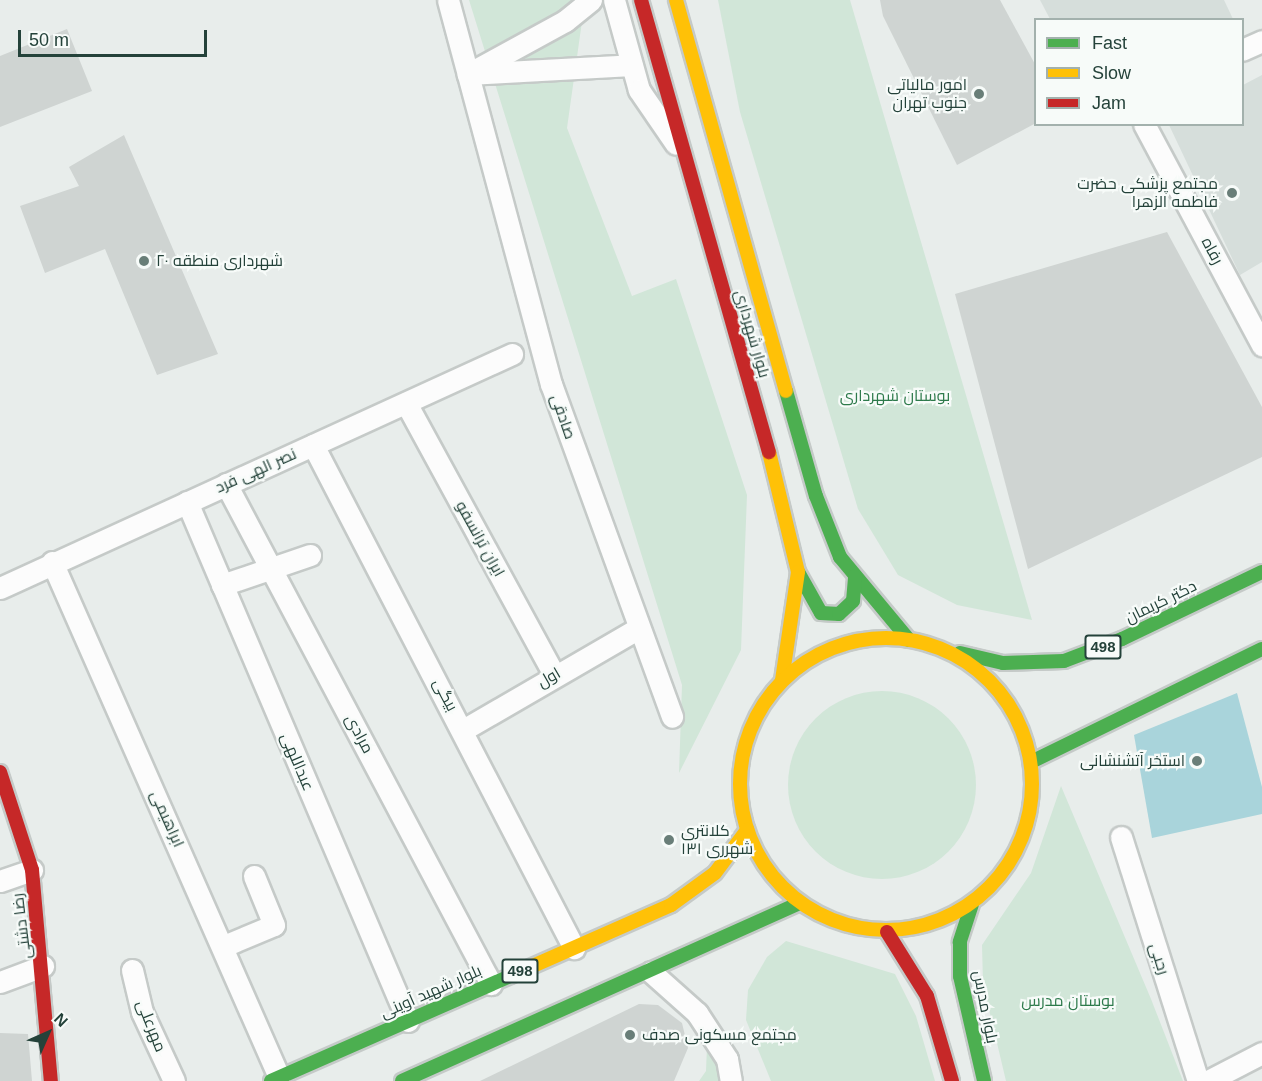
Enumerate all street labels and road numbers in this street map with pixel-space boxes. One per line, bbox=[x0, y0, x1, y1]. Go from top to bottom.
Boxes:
street label: رفاه bbox=[1197, 234, 1227, 268]
street label: بلوار شهرداری bbox=[730, 288, 774, 380]
street label: صادقی bbox=[546, 392, 580, 442]
street label: نصر الهی فرد bbox=[212, 445, 300, 497]
street label: ایران ترانسفو bbox=[451, 498, 509, 580]
street label: دکتر کریمان bbox=[1122, 577, 1200, 627]
road number: 498 bbox=[1084, 635, 1122, 659]
street label: اول bbox=[534, 664, 564, 692]
street label: بیگی bbox=[428, 675, 462, 715]
street label: مرادی bbox=[341, 711, 377, 757]
street label: عبداللهی bbox=[276, 730, 318, 794]
street label: ابراهیمی bbox=[146, 788, 188, 850]
street label: رضا دشتی bbox=[8, 892, 36, 960]
street label: رجبی bbox=[1145, 941, 1173, 977]
road number: 498 bbox=[500, 959, 540, 983]
street label: بلوار شهید آوینی bbox=[377, 961, 485, 1023]
street label: بلوار مدرس bbox=[969, 969, 1001, 1045]
street label: مهرعلی bbox=[132, 997, 170, 1055]

